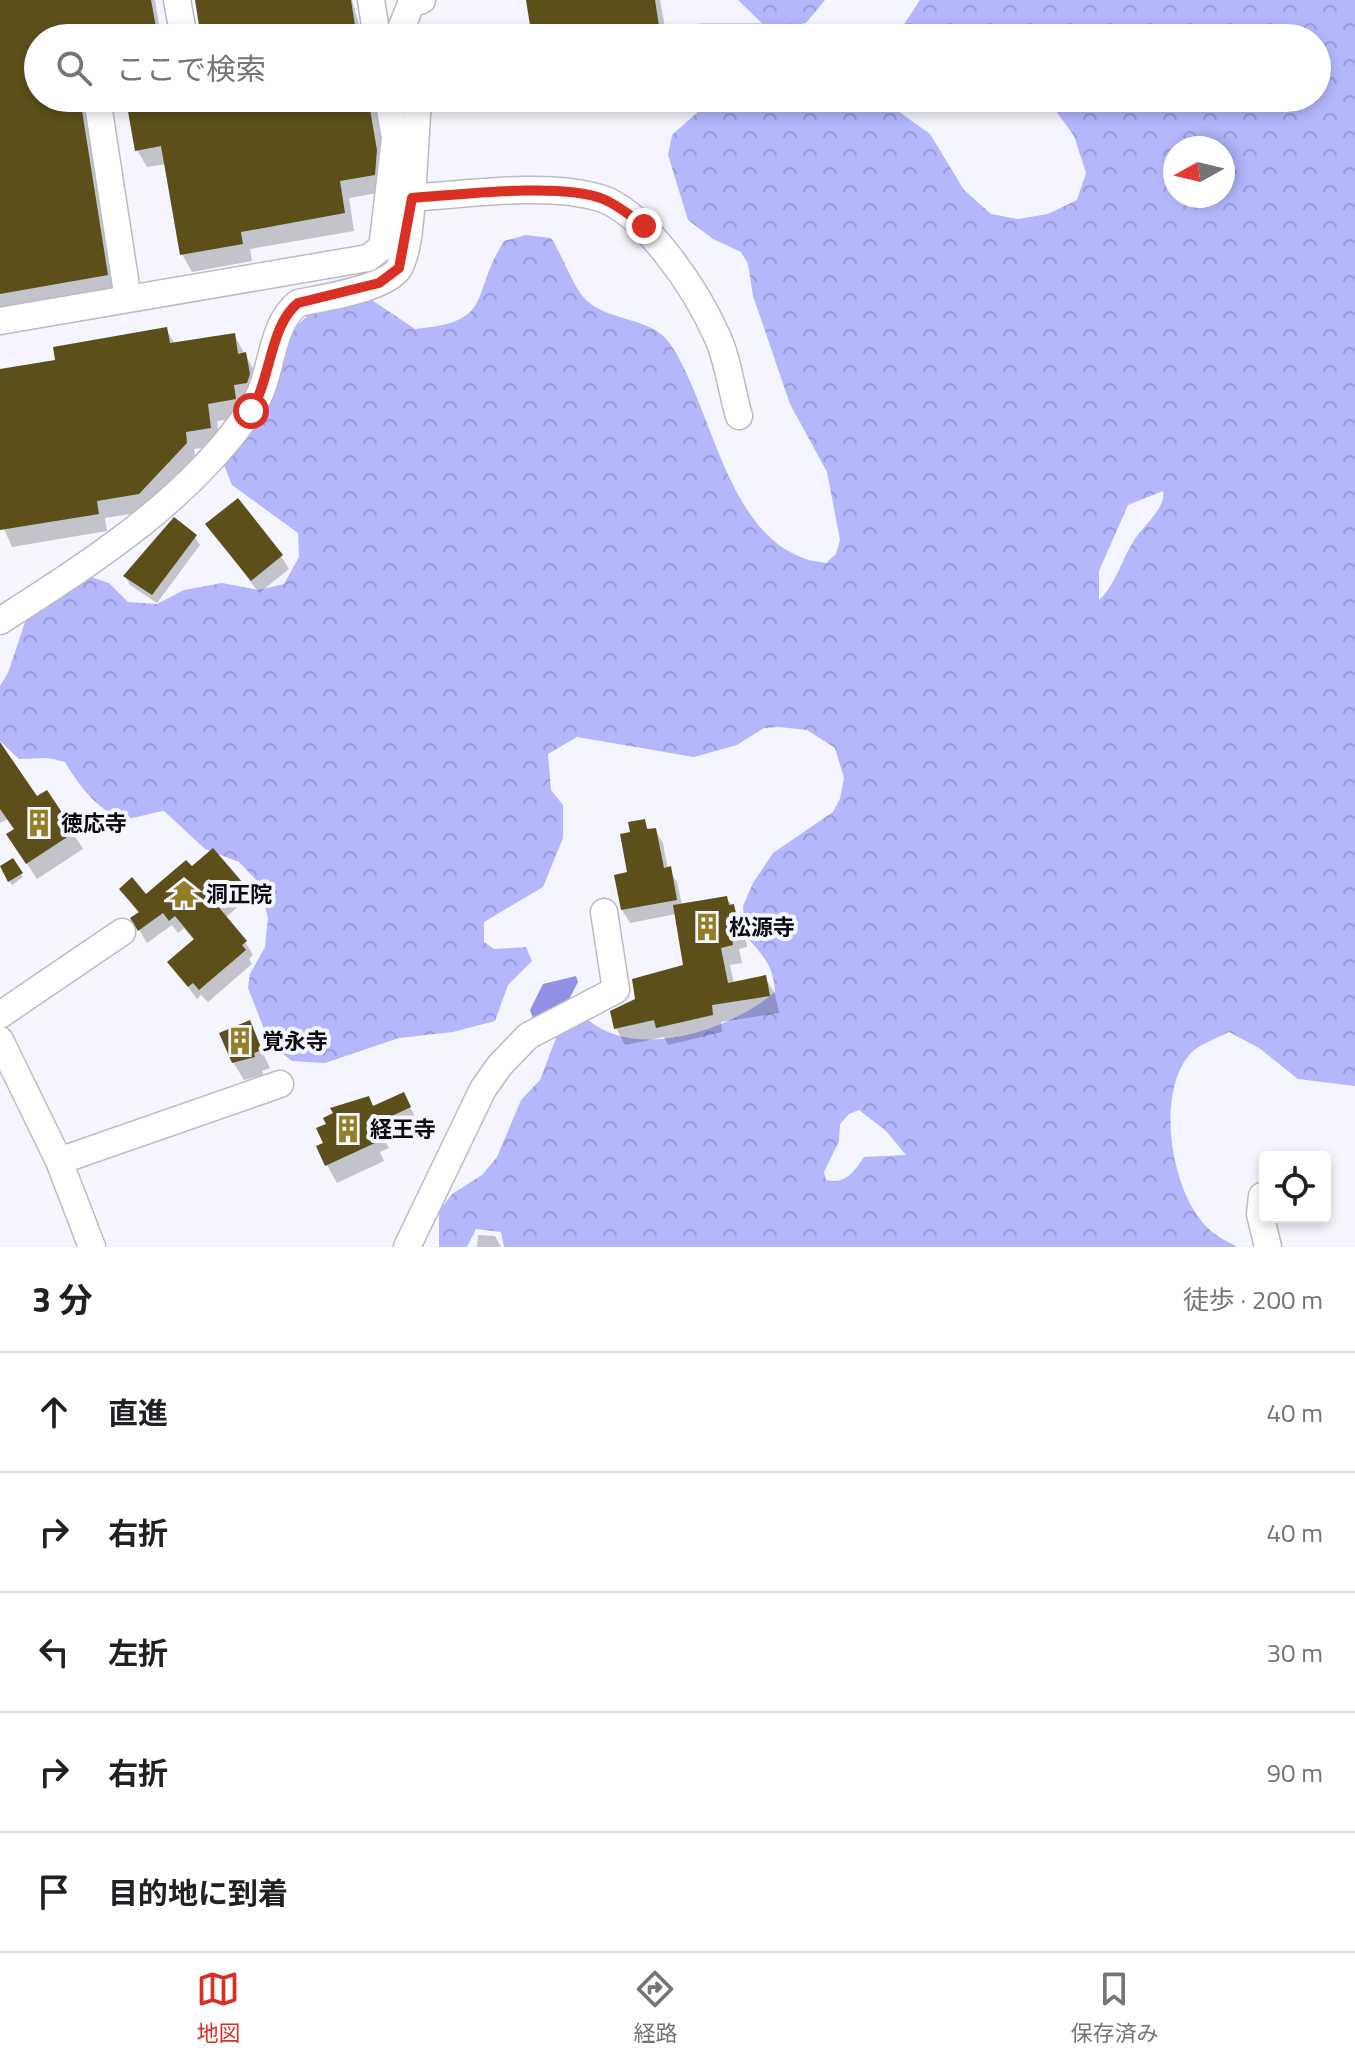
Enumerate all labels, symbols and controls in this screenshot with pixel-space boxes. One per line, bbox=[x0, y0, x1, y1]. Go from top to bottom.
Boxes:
search box bbox=[24, 24, 1331, 112]
icon: search bbox=[52, 46, 96, 90]
text: ここで検索 bbox=[116, 46, 266, 92]
north arrow bbox=[1163, 136, 1235, 208]
route end bbox=[626, 208, 662, 244]
route start bbox=[233, 393, 269, 429]
place label: 徳応寺 bbox=[61, 806, 127, 840]
building icon: 徳応寺 bbox=[24, 808, 54, 838]
place label: 洞正院 bbox=[206, 877, 272, 911]
temple icon: 洞正院 bbox=[169, 879, 199, 909]
place label: 松源寺 bbox=[729, 910, 795, 944]
building icon: 松源寺 bbox=[692, 912, 722, 942]
place label: 覚永寺 bbox=[262, 1024, 328, 1058]
building icon: 覚永寺 bbox=[225, 1026, 255, 1056]
place label: 経王寺 bbox=[370, 1112, 436, 1146]
building icon: 経王寺 bbox=[333, 1114, 363, 1144]
map controls bbox=[1259, 1151, 1331, 1223]
button: locate bbox=[1259, 1151, 1331, 1223]
text: 3 分 bbox=[32, 1273, 93, 1325]
text: 徒歩 · 200 m bbox=[1183, 1280, 1323, 1319]
icon: ahead bbox=[32, 1390, 76, 1434]
text: 直進 bbox=[108, 1390, 168, 1436]
text: 40 m bbox=[1266, 1393, 1323, 1432]
icon: right bbox=[32, 1510, 76, 1554]
text: 右折 bbox=[108, 1510, 168, 1556]
text: 40 m bbox=[1266, 1513, 1323, 1552]
icon: left bbox=[32, 1630, 76, 1674]
text: 左折 bbox=[108, 1630, 168, 1676]
text: 30 m bbox=[1266, 1633, 1323, 1672]
icon: right bbox=[32, 1750, 76, 1794]
text: 右折 bbox=[108, 1750, 168, 1796]
text: 90 m bbox=[1266, 1753, 1323, 1792]
icon: arrive bbox=[32, 1870, 76, 1914]
text: 目的地に到着 bbox=[108, 1870, 288, 1916]
tab: 地図 bbox=[196, 1967, 241, 2050]
tab: 経路 bbox=[633, 1967, 678, 2050]
tab: 保存済み bbox=[1070, 1967, 1159, 2050]

